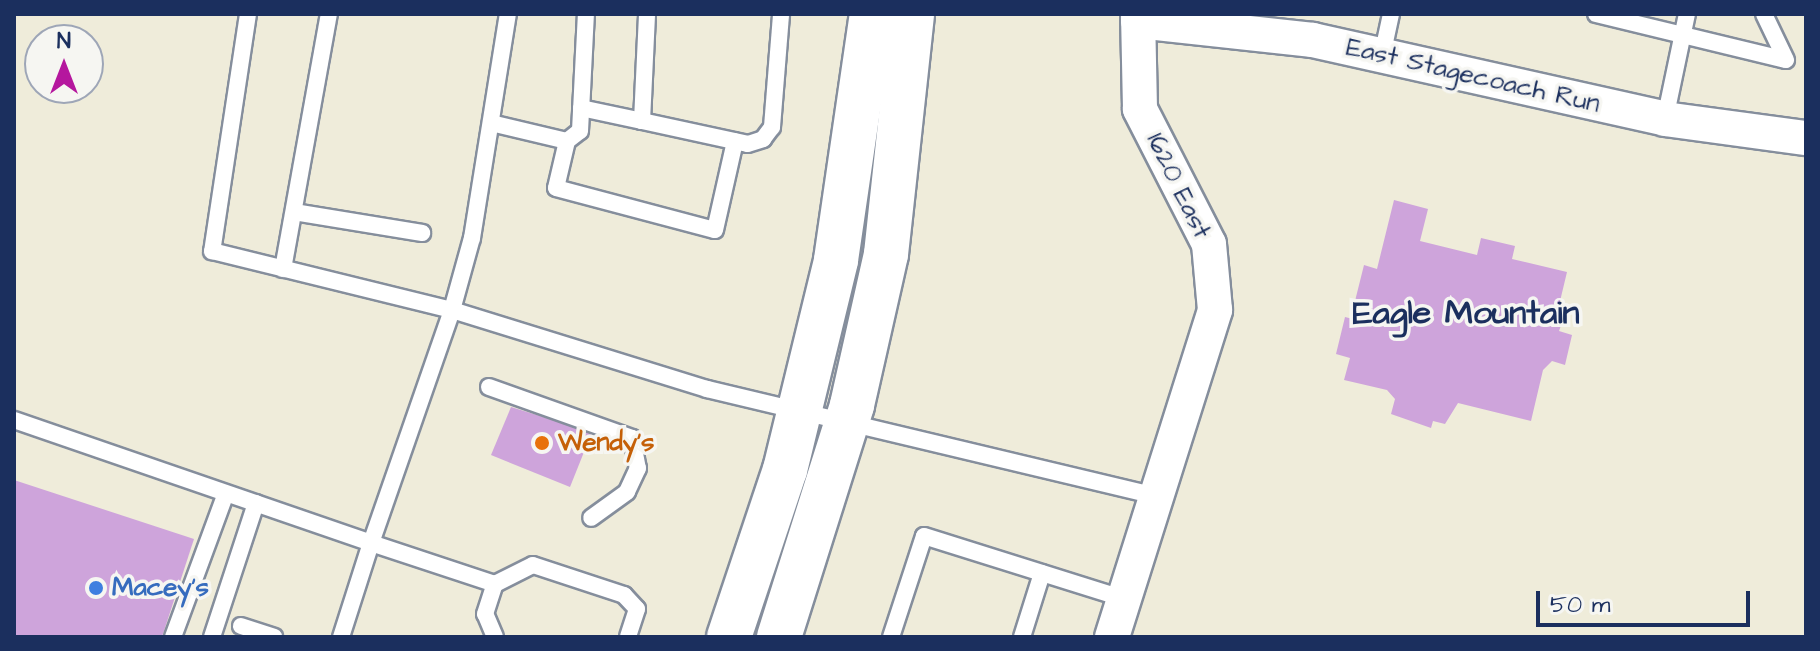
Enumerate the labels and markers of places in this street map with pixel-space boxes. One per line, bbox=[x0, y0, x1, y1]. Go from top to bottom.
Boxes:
place label: Wendy's bbox=[558, 427, 654, 459]
marker: Wendy's bbox=[533, 434, 551, 452]
place label: Macey's bbox=[112, 572, 209, 604]
marker: Macey's bbox=[87, 579, 105, 597]

